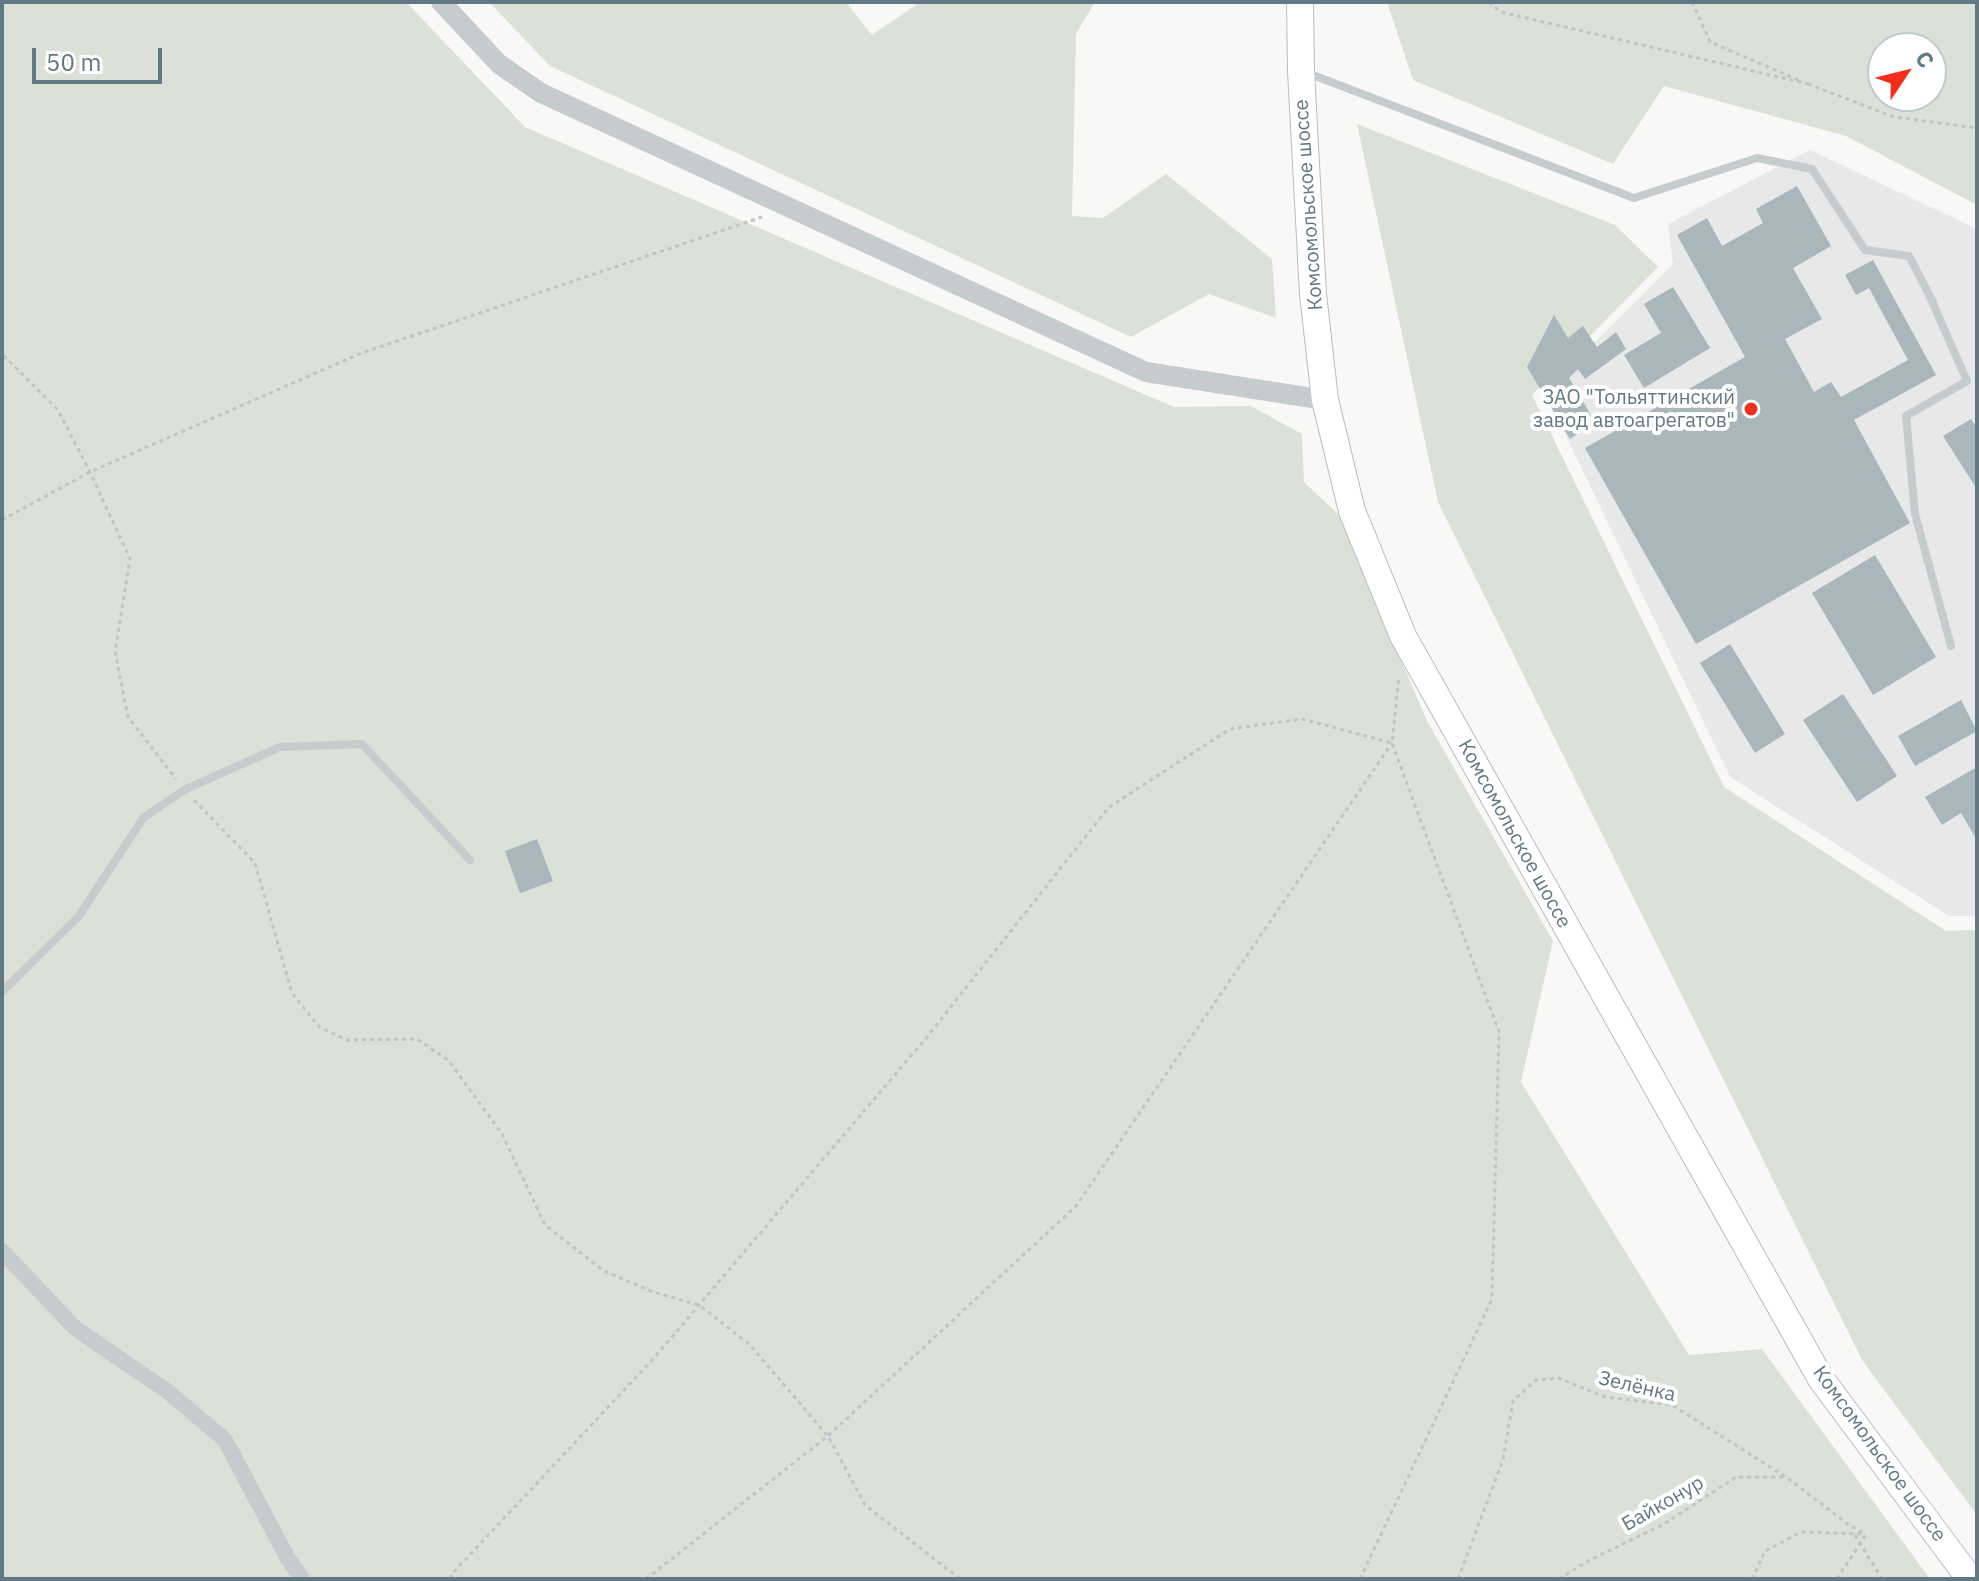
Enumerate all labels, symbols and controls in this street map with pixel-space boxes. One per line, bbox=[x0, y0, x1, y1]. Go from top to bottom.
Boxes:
scale bar bbox=[36, 32, 166, 82]
north arrow bbox=[1867, 32, 1947, 112]
text: С bbox=[1909, 45, 1941, 73]
text: 50 m bbox=[46, 46, 101, 78]
street label: Комсомольское шоссе bbox=[1290, 99, 1328, 311]
place label: ЗАО "Тольяттинский завод автоагрегатов" bbox=[1533, 386, 1735, 433]
marker: ЗАО "Тольяттинский завод автоагрегатов" bbox=[1742, 400, 1760, 418]
street label: Комсомольское шоссе bbox=[1452, 736, 1576, 932]
street label: Комсомольское шоссе bbox=[1807, 1361, 1951, 1547]
street label: Зелёнка bbox=[1596, 1366, 1678, 1408]
street label: Байконур bbox=[1618, 1471, 1708, 1537]

